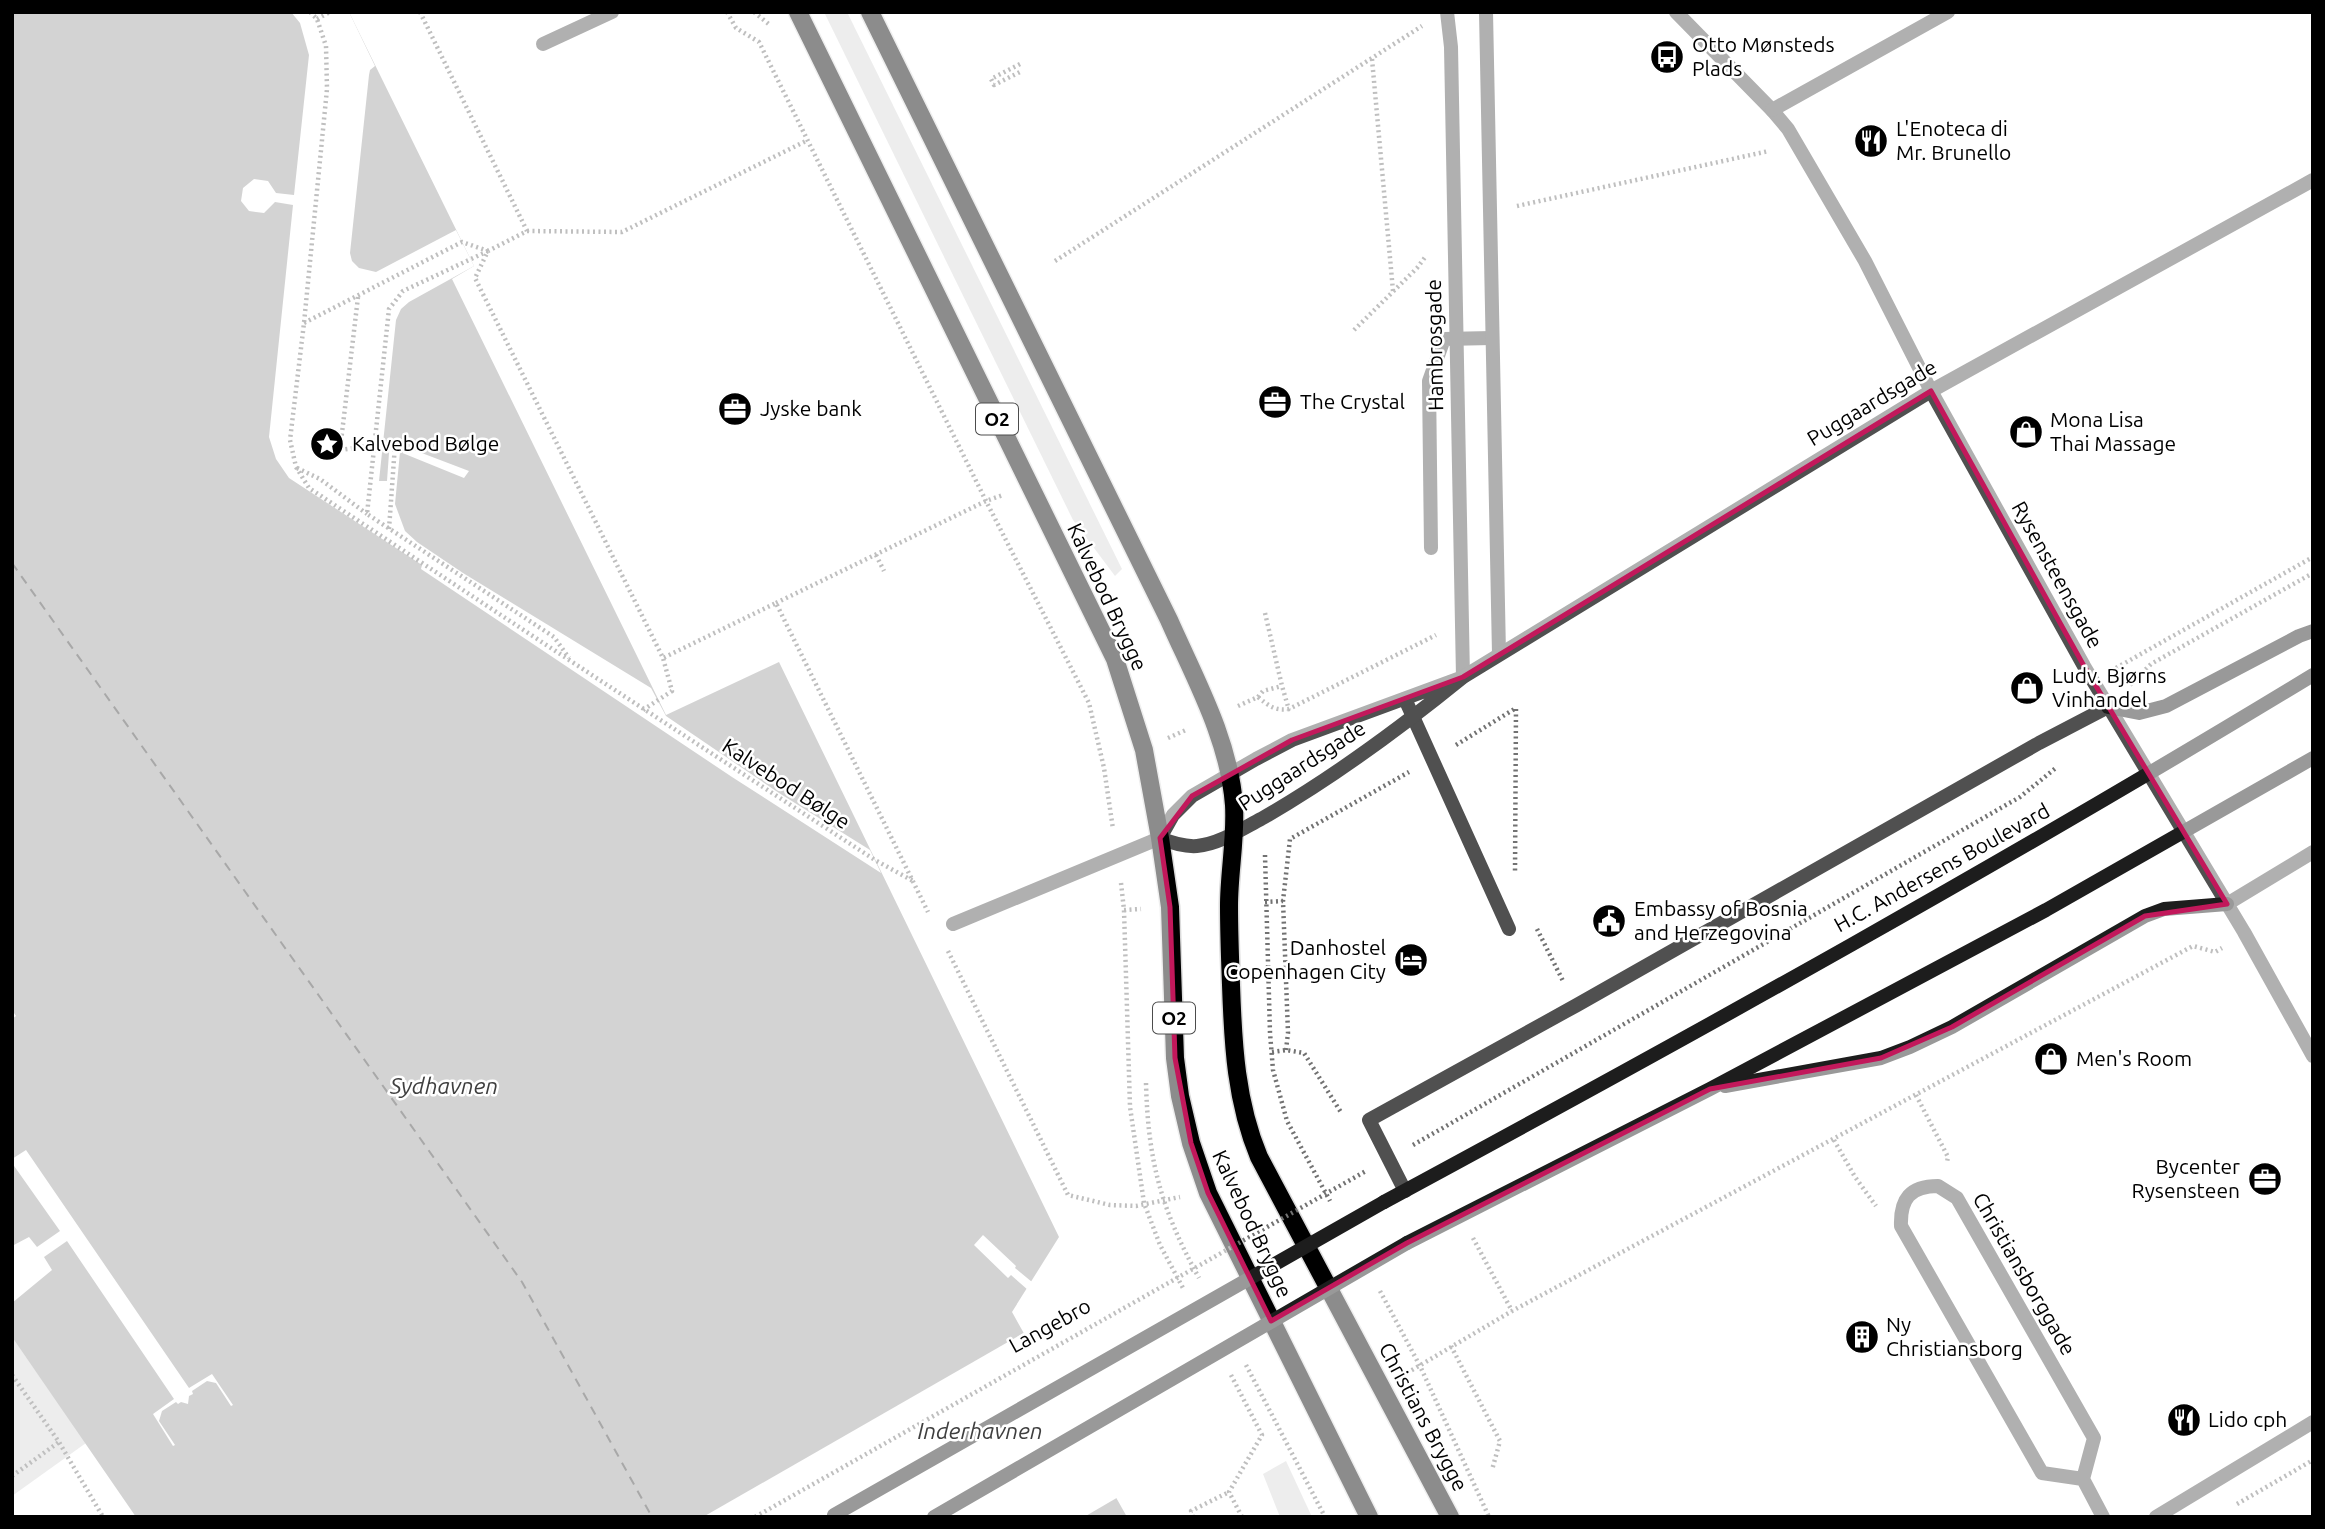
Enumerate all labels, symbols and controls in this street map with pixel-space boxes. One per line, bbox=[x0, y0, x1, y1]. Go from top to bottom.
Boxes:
place label: Otto Mønsteds Plads bbox=[1692, 32, 1835, 80]
bus stop icon: Otto Mønsteds Plads bbox=[1648, 38, 1686, 76]
place label: L'Enoteca di Mr. Brunello bbox=[1896, 116, 2011, 164]
restaurant icon: L'Enoteca di Mr. Brunello bbox=[1852, 122, 1890, 160]
street label: Hambrosgade bbox=[1421, 279, 1447, 411]
street label: Puggaardsgade bbox=[1803, 354, 1940, 450]
office icon: The Crystal bbox=[1256, 383, 1294, 421]
place label: The Crystal bbox=[1300, 389, 1405, 413]
office icon: Jyske bank bbox=[716, 390, 754, 428]
place label: Jyske bank bbox=[760, 396, 862, 420]
road number: O2 bbox=[976, 404, 1018, 434]
place label: Mona Lisa Thai Massage bbox=[2050, 407, 2176, 455]
shop icon: Mona Lisa Thai Massage bbox=[2007, 413, 2045, 451]
place icon: Kalvebod Bølge bbox=[308, 425, 346, 463]
place label: Kalvebod Bølge bbox=[352, 431, 499, 455]
street label: Rysensteensgade bbox=[2008, 497, 2108, 652]
street label: Kalvebod Brygge bbox=[1063, 519, 1153, 674]
place label: Ludv. Bjørns Vinhandel bbox=[2052, 663, 2166, 711]
shop icon: Ludv. Bjørns Vinhandel bbox=[2008, 669, 2046, 707]
street label: Puggaardsgade bbox=[1234, 715, 1369, 815]
street label: Kalvebod Bølge bbox=[718, 733, 855, 833]
street label: H.C. Andersens Boulevard bbox=[1830, 798, 2053, 936]
place label: Embassy of Bosnia and Herzegovina bbox=[1634, 896, 1808, 944]
public building icon: Embassy of Bosnia and Herzegovina bbox=[1590, 902, 1628, 940]
place label: Danhostel Copenhagen City bbox=[1225, 935, 1386, 983]
hotel icon: Danhostel Copenhagen City bbox=[1392, 941, 1430, 979]
road number: O2 bbox=[1153, 1002, 1195, 1034]
shop icon: Men's Room bbox=[2032, 1040, 2070, 1078]
place label: Men's Room bbox=[2076, 1046, 2192, 1070]
water label: Sydhavnen bbox=[389, 1073, 498, 1098]
street label: Kalvebod Brygge bbox=[1208, 1146, 1298, 1301]
place label: Bycenter Rysensteen bbox=[2132, 1154, 2240, 1202]
office icon: Bycenter Rysensteen bbox=[2246, 1160, 2284, 1198]
street label: Christiansborggade bbox=[1969, 1188, 2081, 1359]
street label: Langebro bbox=[1004, 1293, 1095, 1357]
place label: Ny Christiansborg bbox=[1886, 1312, 2023, 1360]
building icon: Ny Christiansborg bbox=[1843, 1318, 1881, 1356]
street label: Christians Brygge bbox=[1375, 1338, 1473, 1495]
restaurant icon: Lido cph bbox=[2165, 1401, 2203, 1439]
place label: Lido cph bbox=[2208, 1407, 2287, 1431]
water label: Inderhavnen bbox=[917, 1418, 1043, 1443]

